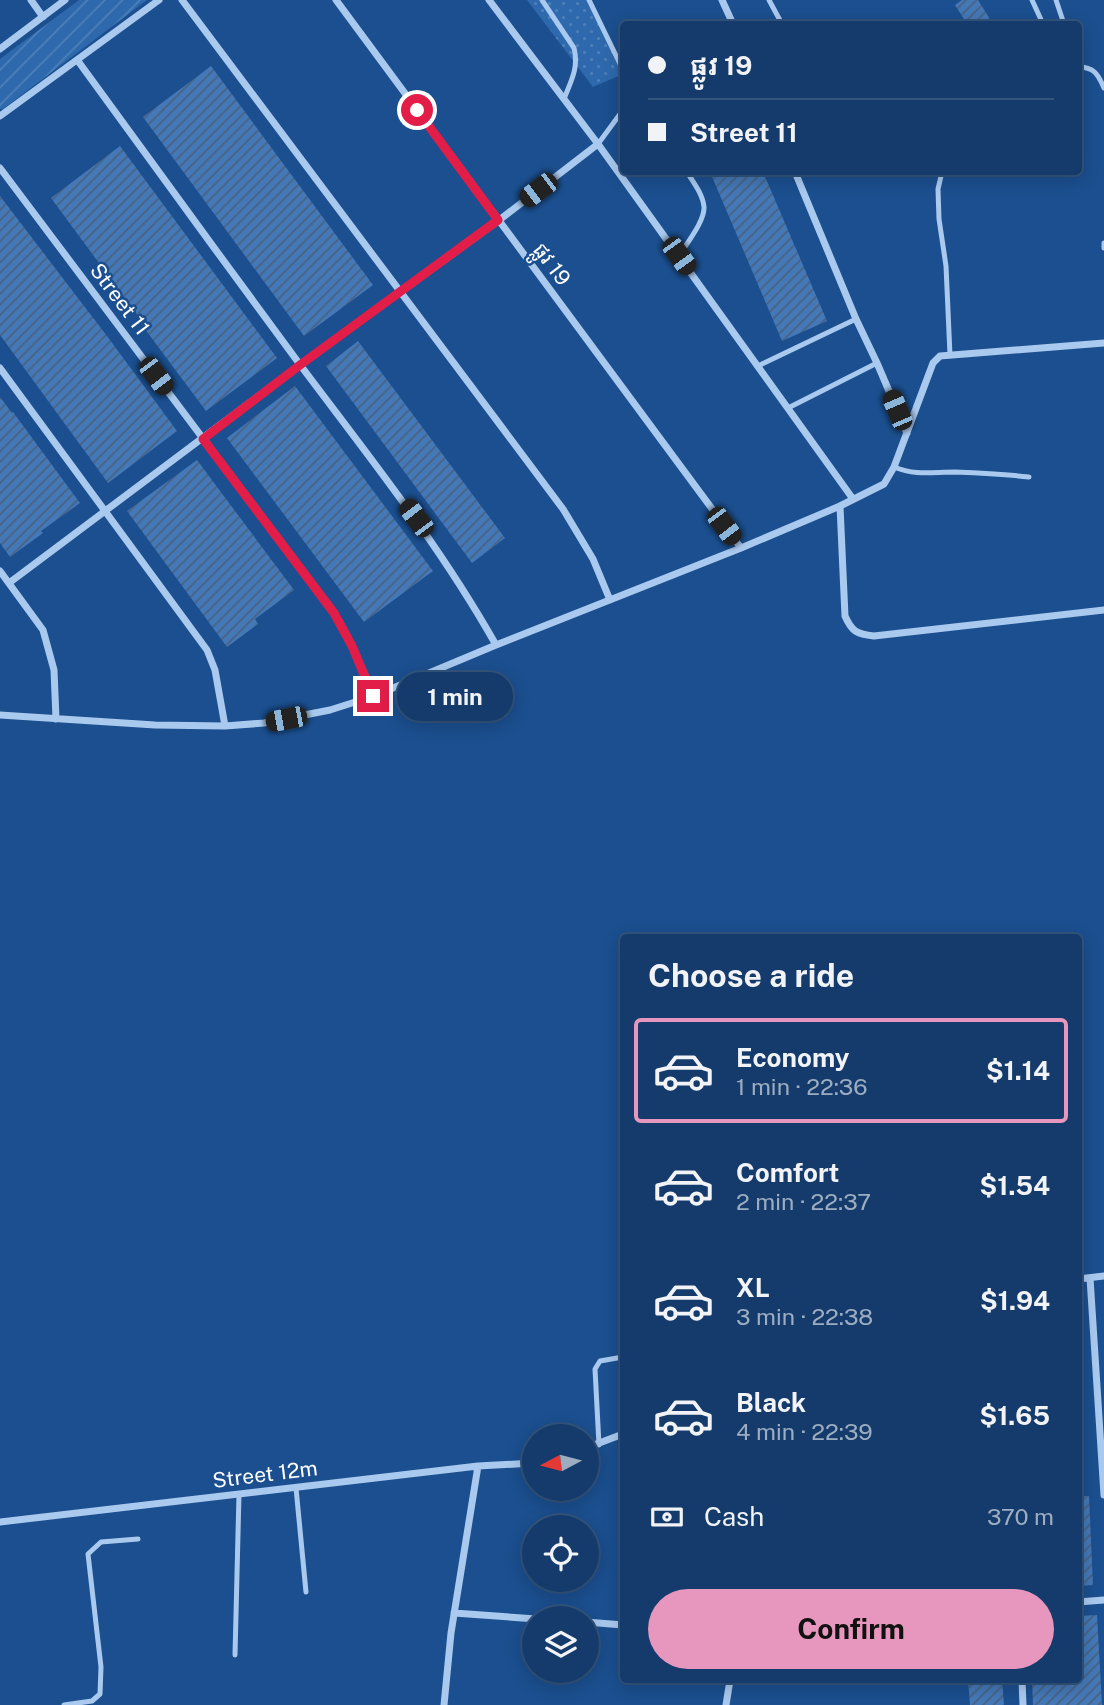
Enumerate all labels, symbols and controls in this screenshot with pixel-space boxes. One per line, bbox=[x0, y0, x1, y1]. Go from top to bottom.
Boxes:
text: ផ្លូវ 19 bbox=[690, 50, 752, 81]
route start bbox=[401, 94, 433, 126]
text: Street 11 bbox=[690, 117, 798, 148]
car bbox=[515, 169, 562, 211]
car bbox=[659, 233, 700, 279]
street label: ផ្លូវ 19 bbox=[522, 238, 576, 295]
street label: Street 11 bbox=[85, 258, 155, 340]
car bbox=[135, 353, 178, 399]
car bbox=[880, 387, 915, 433]
car bbox=[395, 495, 438, 541]
car bbox=[703, 503, 746, 549]
callout: 1 min bbox=[398, 672, 513, 720]
route end bbox=[357, 680, 389, 712]
text: 1 min bbox=[427, 683, 483, 710]
car bbox=[264, 705, 309, 733]
text: Choose a ride bbox=[648, 957, 854, 994]
icon: car bbox=[652, 1039, 715, 1102]
text: Economy bbox=[736, 1042, 849, 1073]
text: $1.14 bbox=[986, 1055, 1050, 1086]
text: 1 min · 22:36 bbox=[736, 1073, 868, 1100]
icon: car bbox=[652, 1154, 715, 1217]
text: Comfort bbox=[736, 1157, 839, 1188]
text: $1.54 bbox=[980, 1170, 1050, 1201]
text: 2 min · 22:37 bbox=[736, 1188, 871, 1215]
icon: car bbox=[652, 1269, 715, 1332]
text: XL bbox=[736, 1272, 770, 1303]
text: $1.94 bbox=[980, 1285, 1050, 1316]
text: 3 min · 22:38 bbox=[736, 1303, 873, 1330]
icon: car bbox=[652, 1384, 715, 1447]
text: Black bbox=[736, 1387, 806, 1418]
text: $1.65 bbox=[979, 1400, 1050, 1431]
text: 4 min · 22:39 bbox=[736, 1418, 873, 1445]
north arrow bbox=[522, 1424, 598, 1502]
map controls bbox=[522, 1424, 599, 1683]
street label: Street 12m bbox=[211, 1455, 319, 1493]
icon: cash bbox=[648, 1498, 686, 1536]
text: Cash bbox=[704, 1501, 764, 1532]
text: 370 m bbox=[987, 1503, 1054, 1530]
button: locate bbox=[522, 1515, 599, 1592]
button: Confirm bbox=[648, 1589, 1054, 1669]
button: layers bbox=[522, 1606, 599, 1683]

